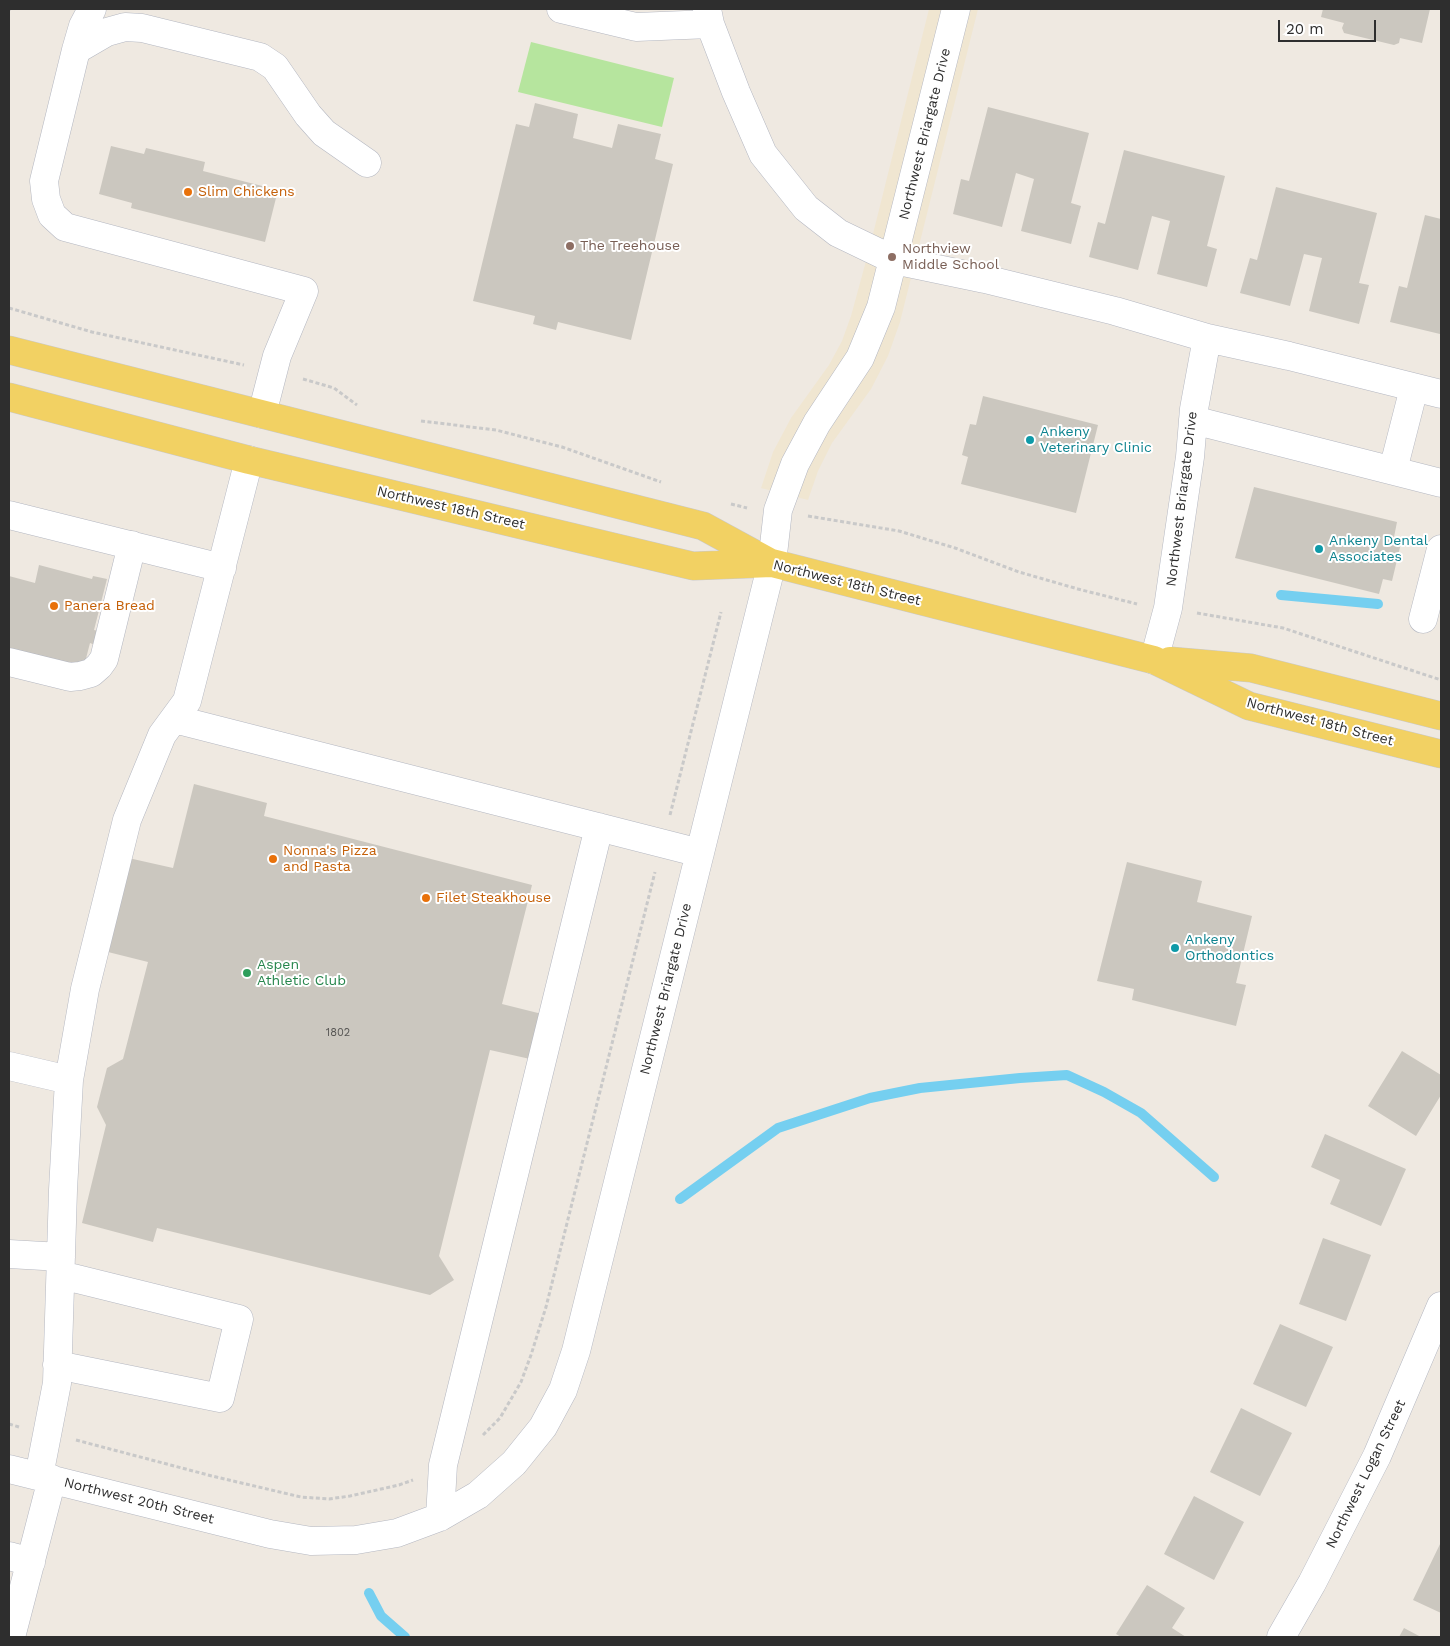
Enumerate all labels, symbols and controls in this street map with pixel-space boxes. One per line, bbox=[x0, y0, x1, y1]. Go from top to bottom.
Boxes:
scale bar bbox=[1280, 10, 1378, 42]
text: 20 m bbox=[1286, 20, 1324, 38]
street label: Northwest Briargate Drive bbox=[896, 46, 954, 222]
place label: Slim Chickens bbox=[198, 184, 295, 200]
marker: Slim Chickens bbox=[182, 186, 194, 198]
place label: The Treehouse bbox=[580, 238, 680, 254]
marker: The Treehouse bbox=[564, 240, 576, 252]
place label: Northview Middle School bbox=[902, 241, 999, 274]
marker: Northview Middle School bbox=[886, 251, 898, 263]
street label: Northwest Briargate Drive bbox=[1163, 410, 1201, 588]
place label: Ankeny Veterinary Clinic bbox=[1040, 424, 1152, 457]
marker: Ankeny Veterinary Clinic bbox=[1024, 434, 1036, 446]
street label: Northwest 18th Street bbox=[375, 483, 527, 533]
place label: Ankeny Dental Associates bbox=[1329, 533, 1428, 566]
marker: Ankeny Dental Associates bbox=[1313, 543, 1325, 555]
street label: Northwest 18th Street bbox=[772, 557, 922, 609]
place label: Panera Bread bbox=[64, 598, 155, 614]
marker: Panera Bread bbox=[48, 600, 60, 612]
street label: Northwest 18th Street bbox=[1245, 694, 1395, 750]
place label: Nonna's Pizza and Pasta bbox=[283, 843, 377, 876]
marker: Nonna's Pizza and Pasta bbox=[267, 853, 279, 865]
place label: Filet Steakhouse bbox=[436, 890, 551, 906]
marker: Filet Steakhouse bbox=[420, 892, 432, 904]
street label: Northwest Briargate Drive bbox=[637, 901, 695, 1077]
place label: Ankeny Orthodontics bbox=[1185, 932, 1274, 964]
marker: Ankeny Orthodontics bbox=[1169, 942, 1181, 954]
place label: Aspen Athletic Club bbox=[257, 957, 346, 990]
marker: Aspen Athletic Club bbox=[241, 967, 253, 979]
house number: 1802 bbox=[326, 1026, 350, 1040]
street label: Northwest Logan Street bbox=[1323, 1397, 1409, 1551]
street label: Northwest 20th Street bbox=[62, 1474, 216, 1528]

